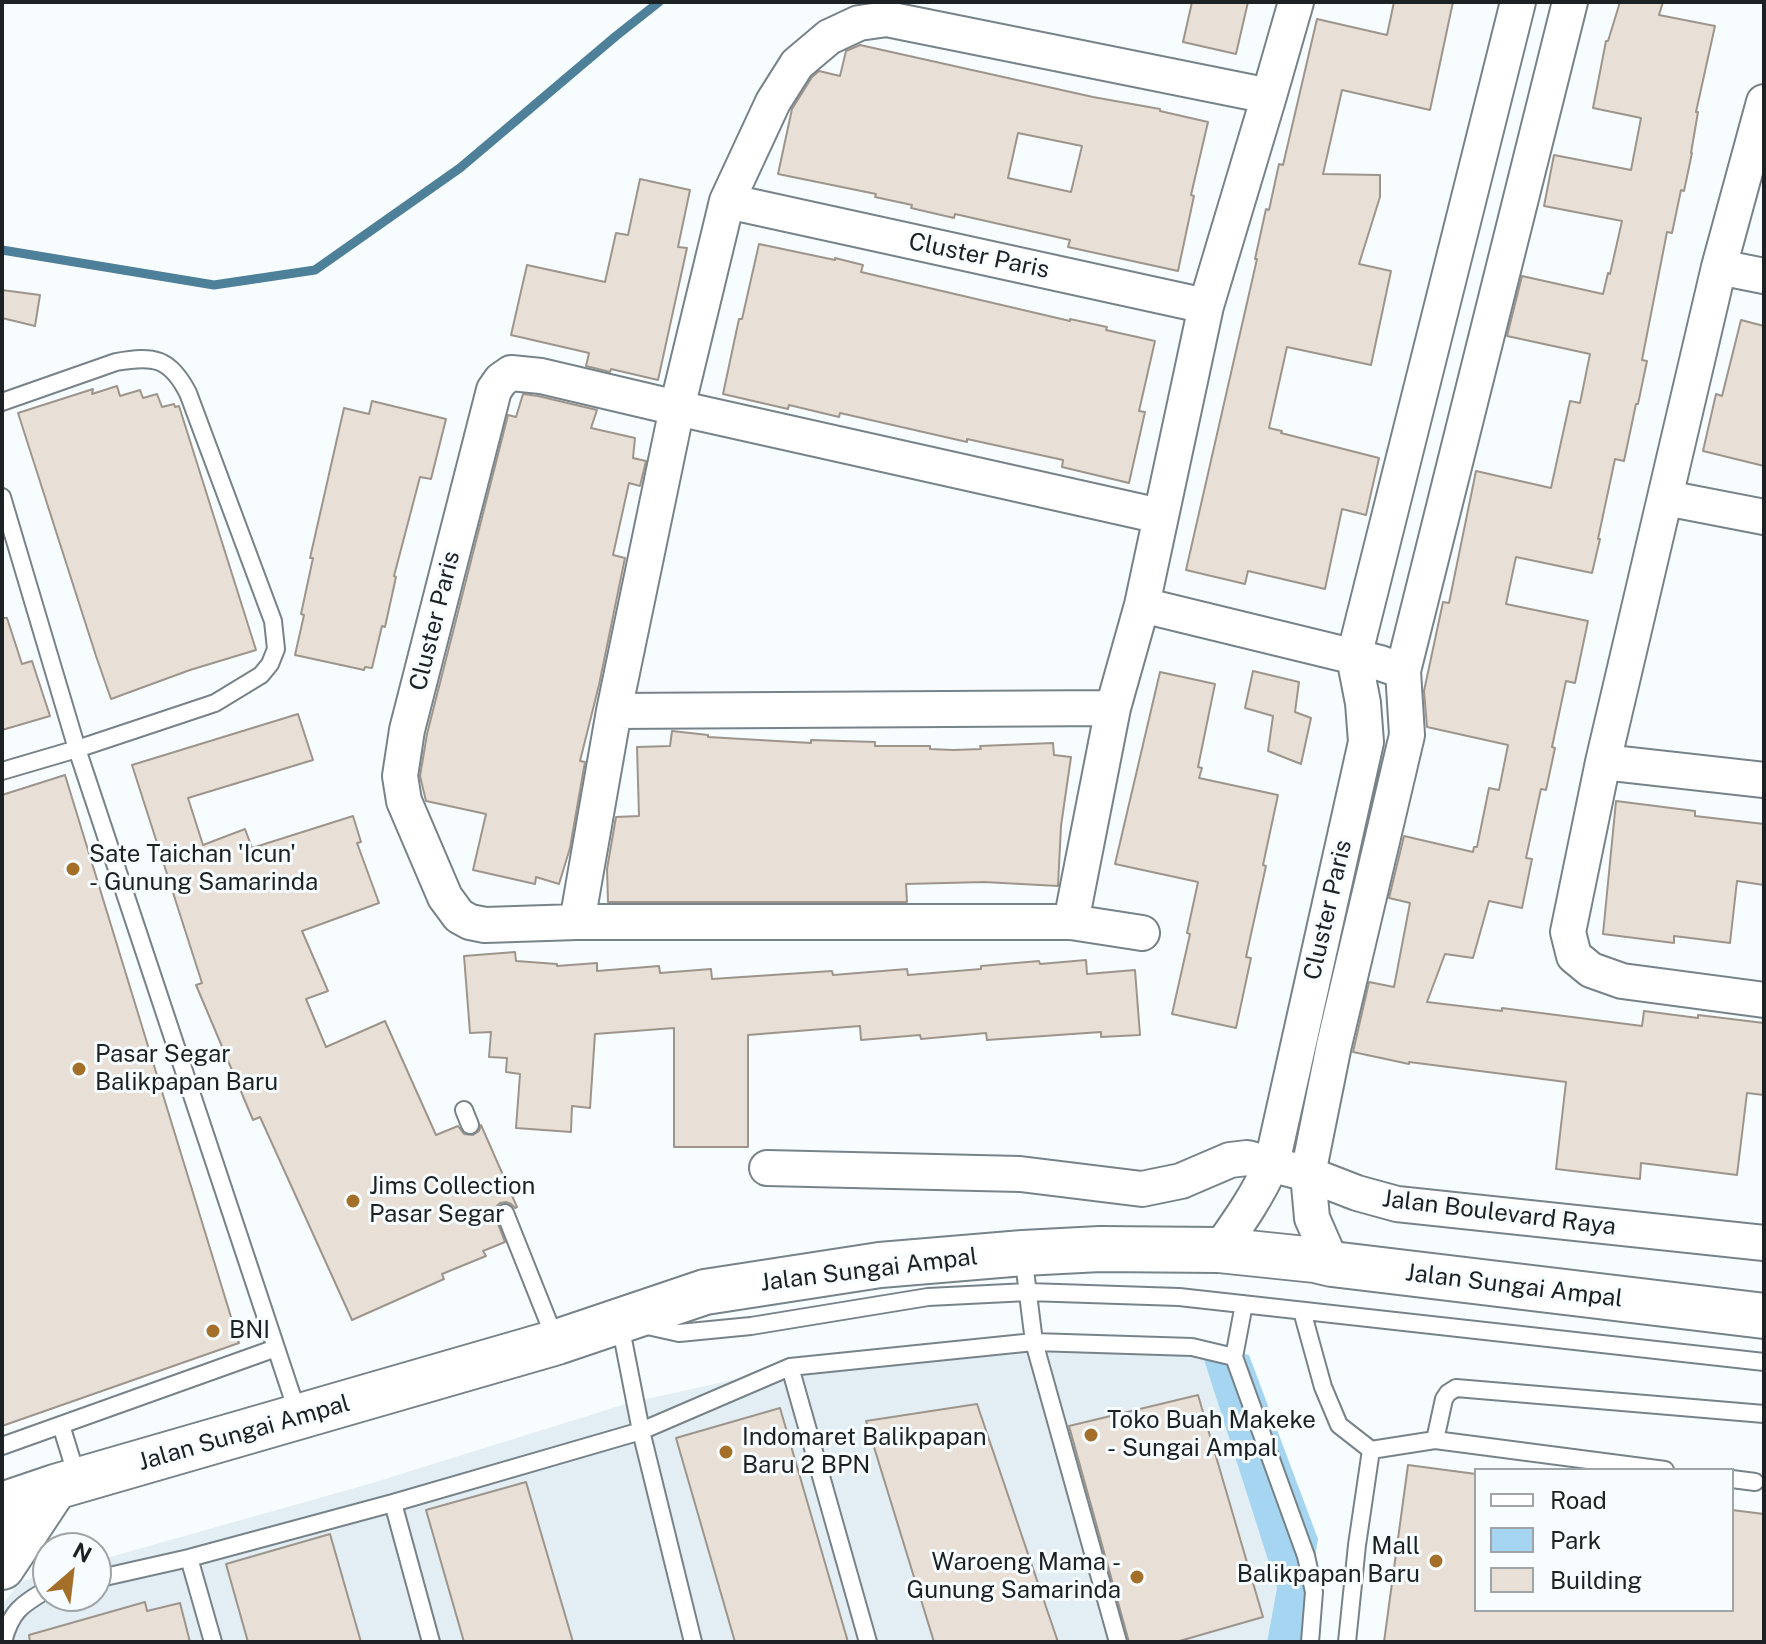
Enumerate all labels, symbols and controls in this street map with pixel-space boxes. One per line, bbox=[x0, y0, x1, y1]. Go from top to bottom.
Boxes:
street label: Cluster Paris bbox=[906, 227, 1052, 285]
street label: Cluster Paris bbox=[404, 548, 466, 694]
street label: Cluster Paris bbox=[1298, 837, 1358, 983]
place label: Sate Taichan 'Icun' - Gunung Samarinda bbox=[89, 841, 318, 897]
marker: Sate Taichan 'Icun' - Gunung Samarinda bbox=[64, 860, 82, 878]
place label: Pasar Segar Balikpapan Baru bbox=[95, 1041, 278, 1097]
marker: Pasar Segar Balikpapan Baru bbox=[70, 1060, 88, 1078]
place label: Jims Collection Pasar Segar bbox=[369, 1173, 535, 1229]
street label: Jalan Boulevard Raya bbox=[1380, 1184, 1618, 1242]
marker: Jims Collection Pasar Segar bbox=[344, 1192, 362, 1210]
street label: Jalan Sungai Ampal bbox=[759, 1242, 979, 1298]
street label: Jalan Sungai Ampal bbox=[1404, 1258, 1624, 1314]
place label: BNI bbox=[229, 1317, 270, 1345]
marker: BNI bbox=[204, 1322, 222, 1340]
street label: Jalan Sungai Ampal bbox=[135, 1389, 353, 1477]
place label: Toko Buah Makeke - Sungai Ampal bbox=[1107, 1407, 1316, 1463]
place label: Indomaret Balikpapan Baru 2 BPN bbox=[742, 1424, 987, 1480]
marker: Toko Buah Makeke - Sungai Ampal bbox=[1082, 1426, 1100, 1444]
marker: Indomaret Balikpapan Baru 2 BPN bbox=[717, 1443, 735, 1461]
legend bbox=[1474, 1468, 1734, 1612]
text: Road bbox=[1550, 1486, 1607, 1514]
text: Park bbox=[1550, 1526, 1601, 1554]
north arrow bbox=[32, 1532, 112, 1612]
place label: Mall Balikpapan Baru bbox=[1237, 1533, 1420, 1589]
text: N bbox=[69, 1537, 96, 1568]
place label: Waroeng Mama - Gunung Samarinda bbox=[907, 1549, 1121, 1605]
marker: Mall Balikpapan Baru bbox=[1427, 1552, 1445, 1570]
text: Building bbox=[1550, 1566, 1642, 1594]
marker: Waroeng Mama - Gunung Samarinda bbox=[1128, 1568, 1146, 1586]

